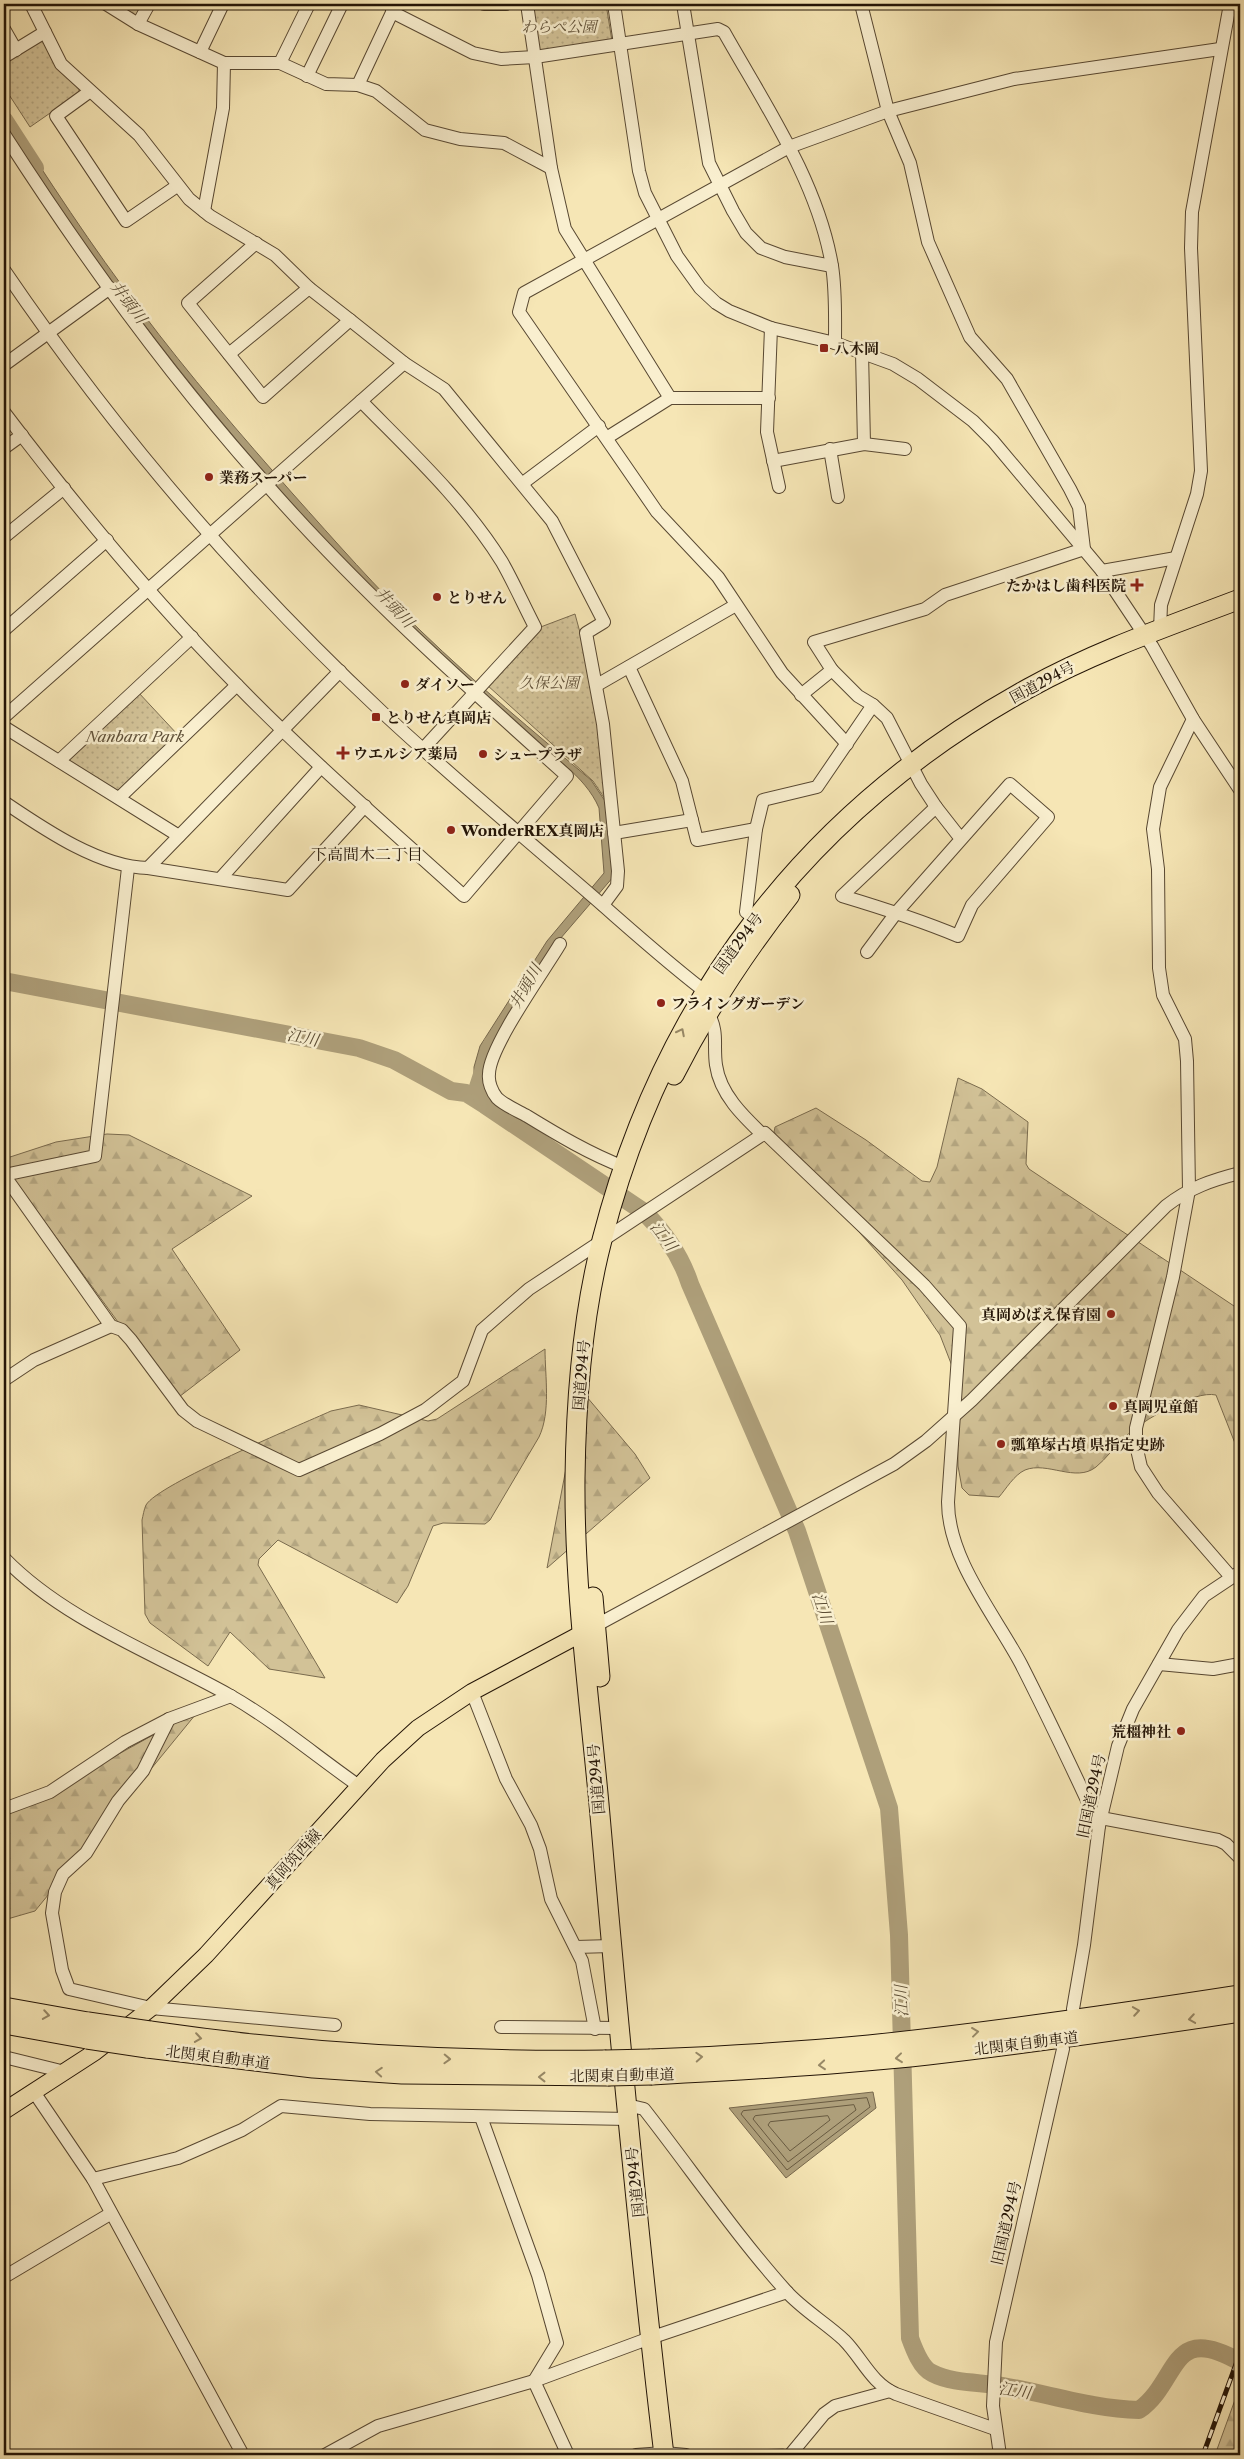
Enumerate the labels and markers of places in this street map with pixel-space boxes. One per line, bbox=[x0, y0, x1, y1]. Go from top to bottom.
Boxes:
place label: 八木岡 bbox=[834, 339, 879, 358]
marker: 八木岡 bbox=[818, 342, 830, 354]
place label: 業務スーパー bbox=[219, 468, 308, 487]
marker: 業務スーパー bbox=[203, 471, 215, 483]
place label: たかはし歯科医院 bbox=[1006, 576, 1126, 595]
marker: たかはし歯科医院 bbox=[1130, 578, 1144, 592]
place label: とりせん bbox=[447, 588, 507, 607]
marker: とりせん bbox=[431, 591, 443, 603]
place label: ダイソー bbox=[415, 675, 475, 694]
marker: ダイソー bbox=[399, 678, 411, 690]
place label: とりせん真岡店 bbox=[386, 708, 491, 727]
marker: とりせん真岡店 bbox=[370, 711, 382, 723]
place label: ウエルシア薬局 bbox=[353, 744, 458, 763]
place label: シュープラザ bbox=[493, 745, 582, 764]
marker: ウエルシア薬局 bbox=[337, 747, 349, 759]
marker: シュープラザ bbox=[477, 748, 489, 760]
place label: WonderREX真岡店 bbox=[460, 821, 603, 840]
marker: WonderREX真岡店 bbox=[445, 824, 457, 836]
place label: フライングガーデン bbox=[671, 994, 805, 1013]
marker: フライングガーデン bbox=[655, 997, 667, 1009]
place label: 真岡めばえ保育園 bbox=[981, 1305, 1101, 1324]
marker: 真岡めばえ保育園 bbox=[1105, 1308, 1117, 1320]
place label: 真岡児童館 bbox=[1123, 1397, 1198, 1416]
marker: 真岡児童館 bbox=[1107, 1400, 1119, 1412]
place label: 瓢箪塚古墳 県指定史跡 bbox=[1011, 1435, 1165, 1454]
marker: 瓢箪塚古墳 県指定史跡 bbox=[995, 1438, 1007, 1450]
place label: 荒橿神社 bbox=[1111, 1722, 1171, 1741]
marker: 荒橿神社 bbox=[1175, 1725, 1187, 1737]

